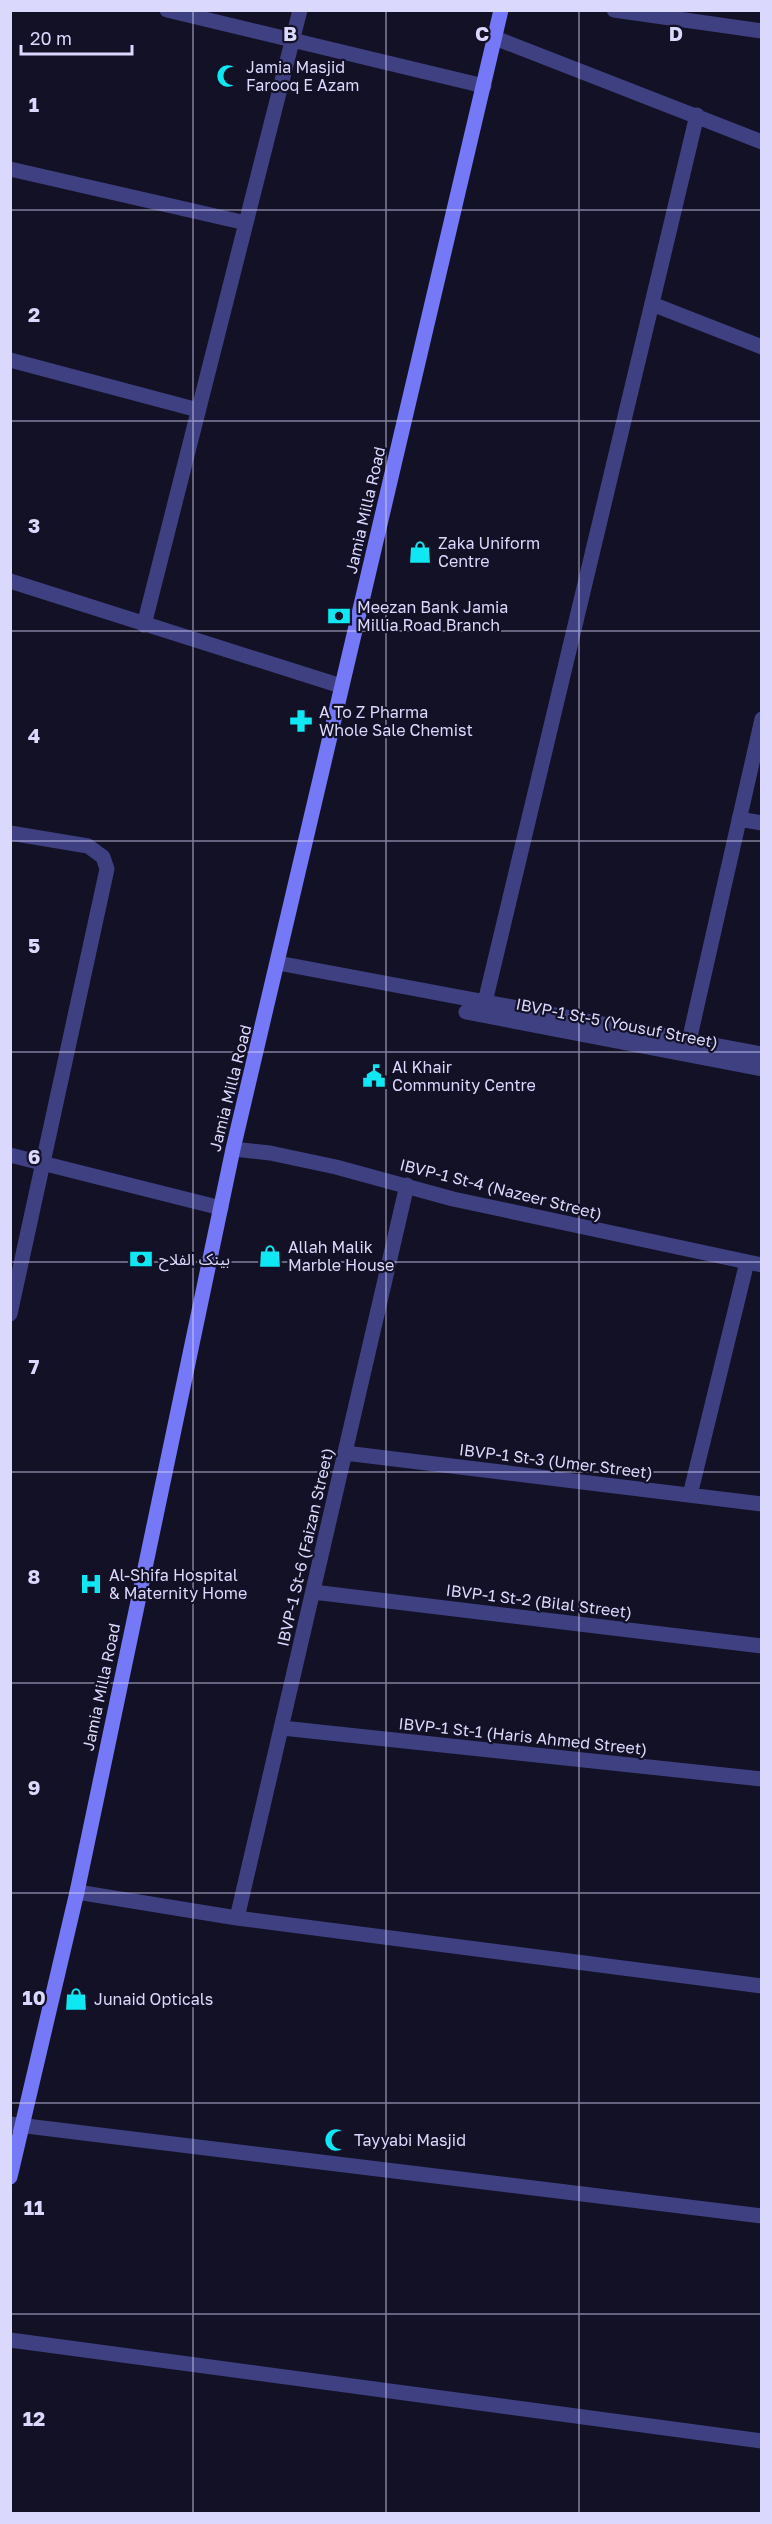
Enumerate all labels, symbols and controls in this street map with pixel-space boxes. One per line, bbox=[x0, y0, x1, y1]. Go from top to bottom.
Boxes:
scale bar bbox=[21, 18, 132, 56]
text: B bbox=[283, 21, 297, 45]
text: C bbox=[475, 21, 489, 45]
text: D bbox=[669, 21, 683, 45]
text: 20 m bbox=[30, 27, 72, 49]
place label: Jamia Masjid Farooq E Azam bbox=[246, 57, 359, 95]
mosque icon: Jamia Masjid Farooq E Azam bbox=[215, 63, 241, 89]
text: 1 bbox=[29, 92, 39, 116]
text: 2 bbox=[28, 302, 40, 326]
street label: Jamia Milla Road bbox=[341, 444, 389, 576]
text: 3 bbox=[28, 513, 40, 537]
place label: Zaka Uniform Centre bbox=[438, 533, 540, 571]
shop icon: Zaka Uniform Centre bbox=[407, 539, 433, 565]
place label: Meezan Bank Jamia Millia Road Branch bbox=[357, 597, 508, 635]
bank icon: Meezan Bank Jamia Millia Road Branch bbox=[326, 603, 352, 629]
place label: A To Z Pharma Whole Sale Chemist bbox=[319, 702, 473, 740]
pharmacy icon: A To Z Pharma Whole Sale Chemist bbox=[288, 708, 314, 734]
text: 4 bbox=[28, 723, 40, 747]
text: 5 bbox=[28, 933, 40, 957]
street label: IBVP-1 St-5 (Yousuf Street) bbox=[514, 994, 720, 1052]
street label: Jamia Milla Road bbox=[205, 1023, 255, 1153]
place label: Al Khair Community Centre bbox=[392, 1057, 536, 1095]
public building icon: Al Khair Community Centre bbox=[361, 1063, 387, 1089]
text: 6 bbox=[28, 1144, 40, 1168]
street label: IBVP-1 St-4 (Nazeer Street) bbox=[398, 1154, 604, 1224]
place label: Allah Malik Marble House bbox=[288, 1237, 394, 1275]
shop icon: Allah Malik Marble House bbox=[257, 1243, 283, 1269]
bank icon: بینک الفلاح bbox=[128, 1246, 154, 1272]
place label: بینک الفلاح bbox=[159, 1249, 230, 1272]
text: 7 bbox=[29, 1354, 40, 1378]
street label: IBVP-1 St-3 (Umer Street) bbox=[458, 1439, 654, 1483]
street label: IBVP-1 St-6 (Faizan Street) bbox=[272, 1446, 338, 1648]
text: 8 bbox=[28, 1564, 40, 1588]
place label: Al-Shifa Hospital & Maternity Home bbox=[109, 1565, 247, 1603]
hospital icon: Al-Shifa Hospital & Maternity Home bbox=[78, 1571, 104, 1597]
street label: IBVP-1 St-2 (Bilal Street) bbox=[445, 1580, 633, 1622]
street label: Jamia Milla Road bbox=[78, 1621, 124, 1753]
street label: IBVP-1 St-1 (Haris Ahmed Street) bbox=[398, 1713, 648, 1759]
text: 9 bbox=[28, 1775, 40, 1799]
text: 10 bbox=[22, 1985, 46, 2009]
shop icon: Junaid Opticals bbox=[63, 1986, 89, 2012]
place label: Junaid Opticals bbox=[94, 1989, 213, 2009]
mosque icon: Tayyabi Masjid bbox=[323, 2127, 349, 2153]
place label: Tayyabi Masjid bbox=[354, 2130, 466, 2150]
text: 11 bbox=[24, 2195, 44, 2219]
text: 12 bbox=[23, 2406, 45, 2430]

